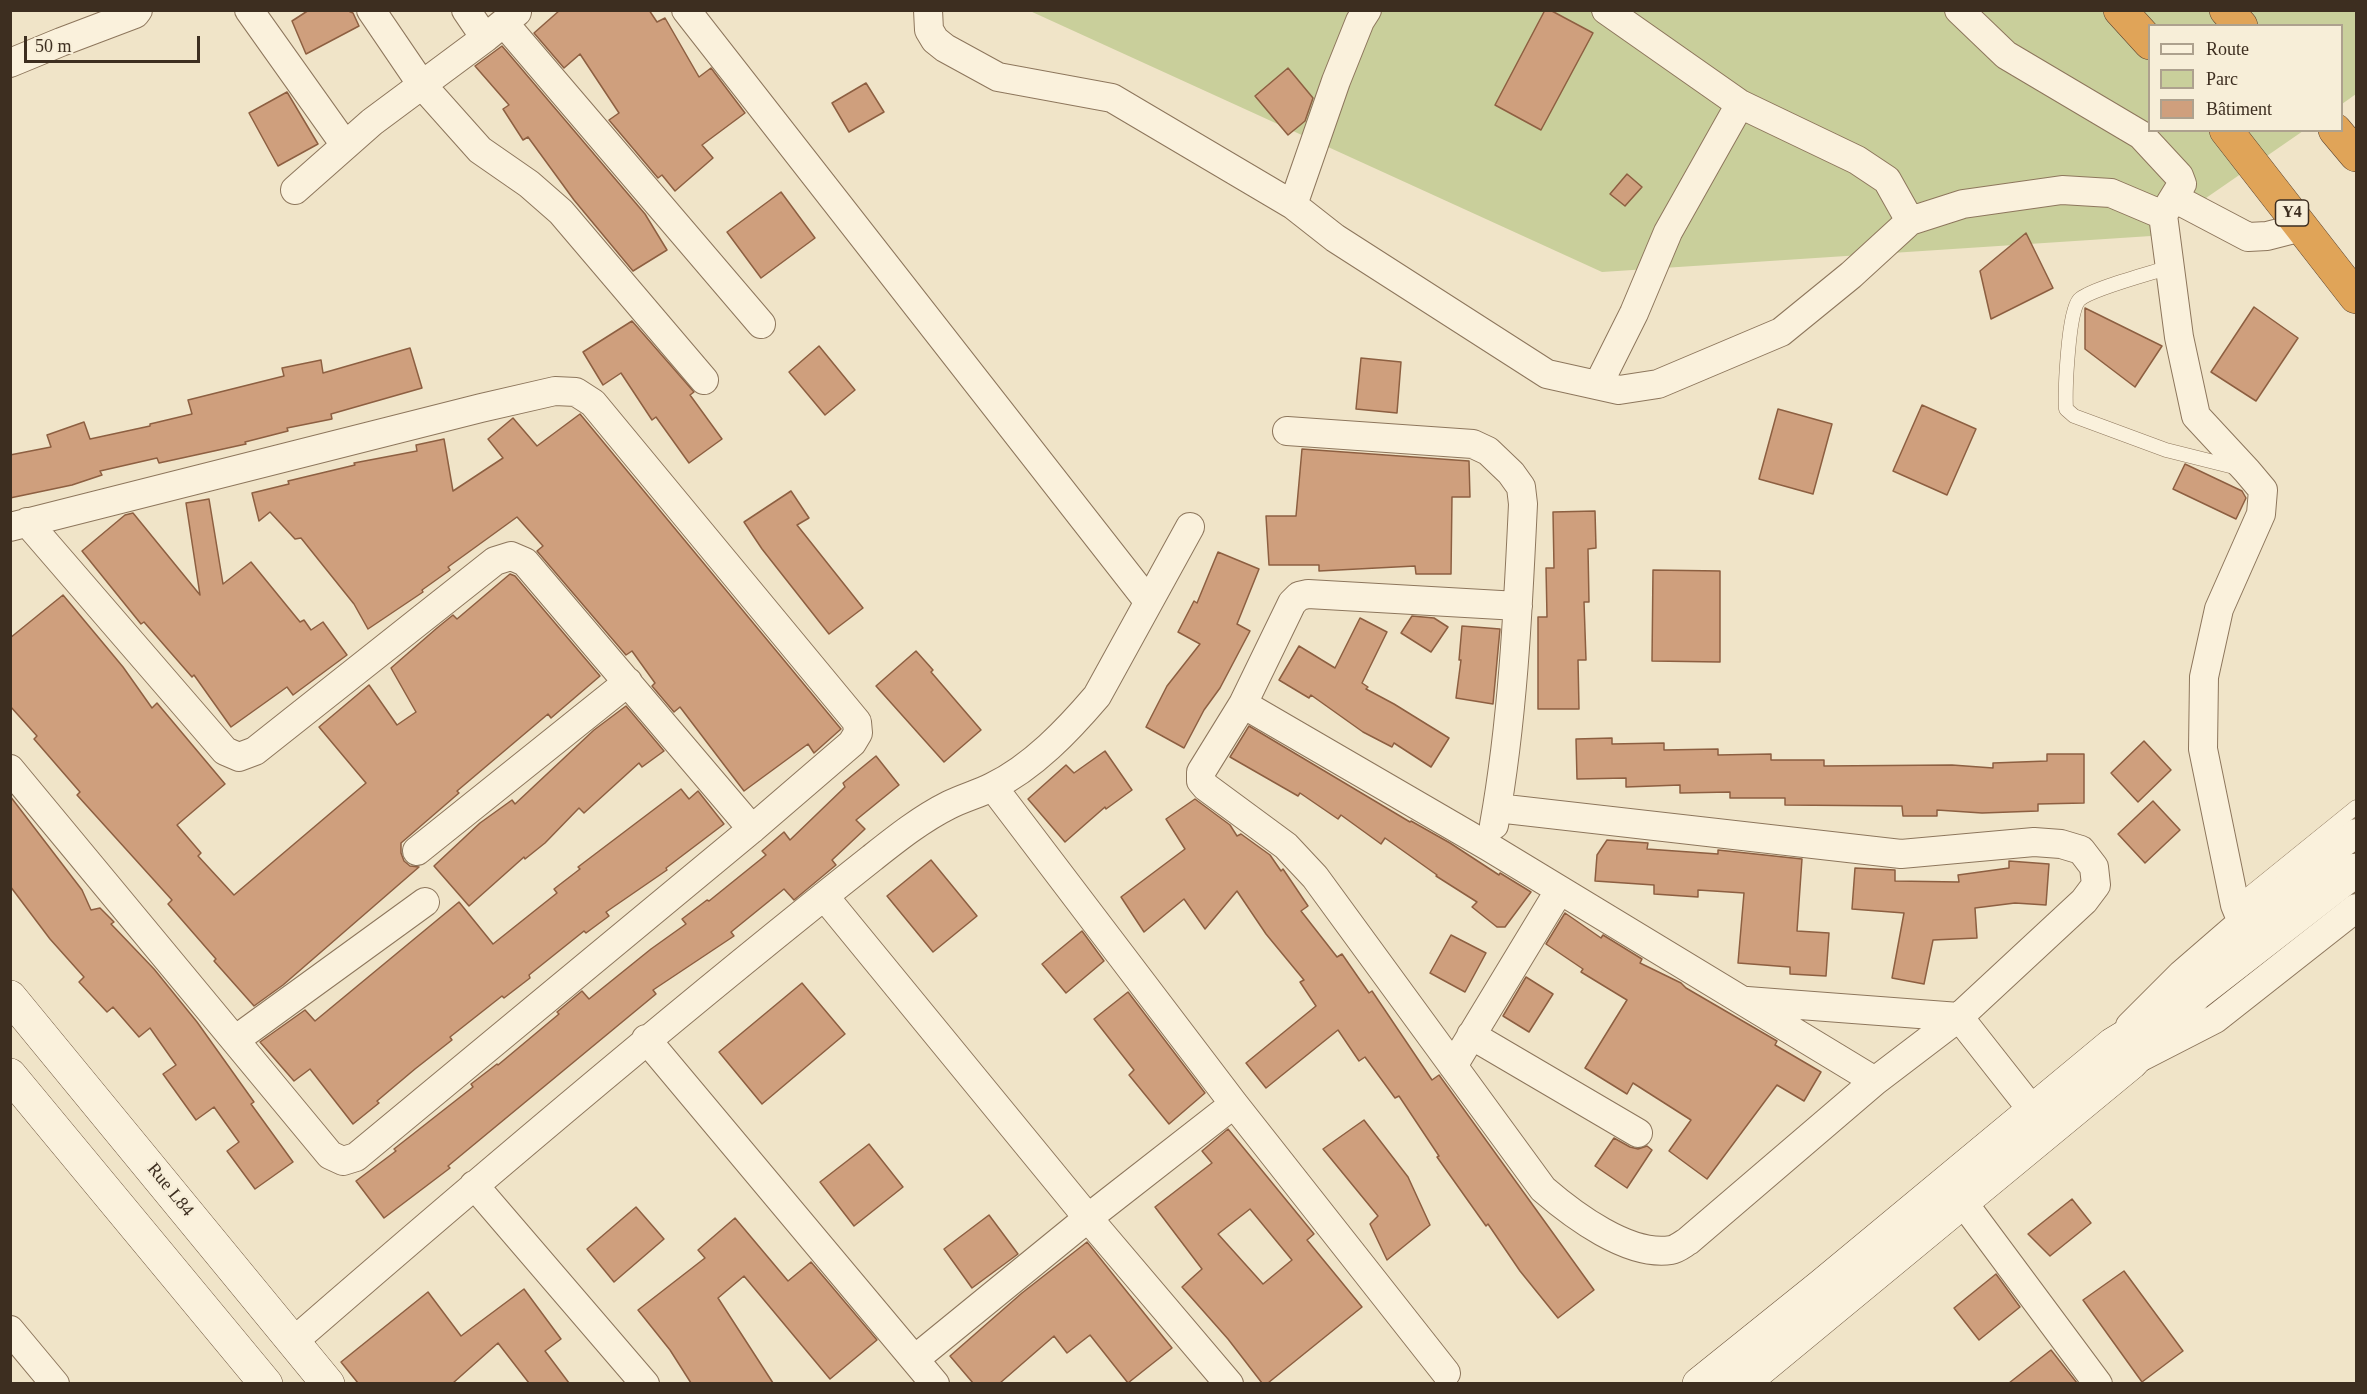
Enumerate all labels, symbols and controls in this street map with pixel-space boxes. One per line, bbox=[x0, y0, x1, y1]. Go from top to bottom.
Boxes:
scale bar bbox=[27, 24, 202, 62]
legend bbox=[2148, 24, 2343, 132]
text: 50 m bbox=[35, 36, 72, 56]
text: Route bbox=[2206, 39, 2249, 59]
text: Parc bbox=[2206, 69, 2238, 89]
text: Bâtiment bbox=[2206, 99, 2272, 119]
road number: Y4 bbox=[2276, 200, 2308, 226]
street label: Rue L84 bbox=[142, 1159, 198, 1221]

